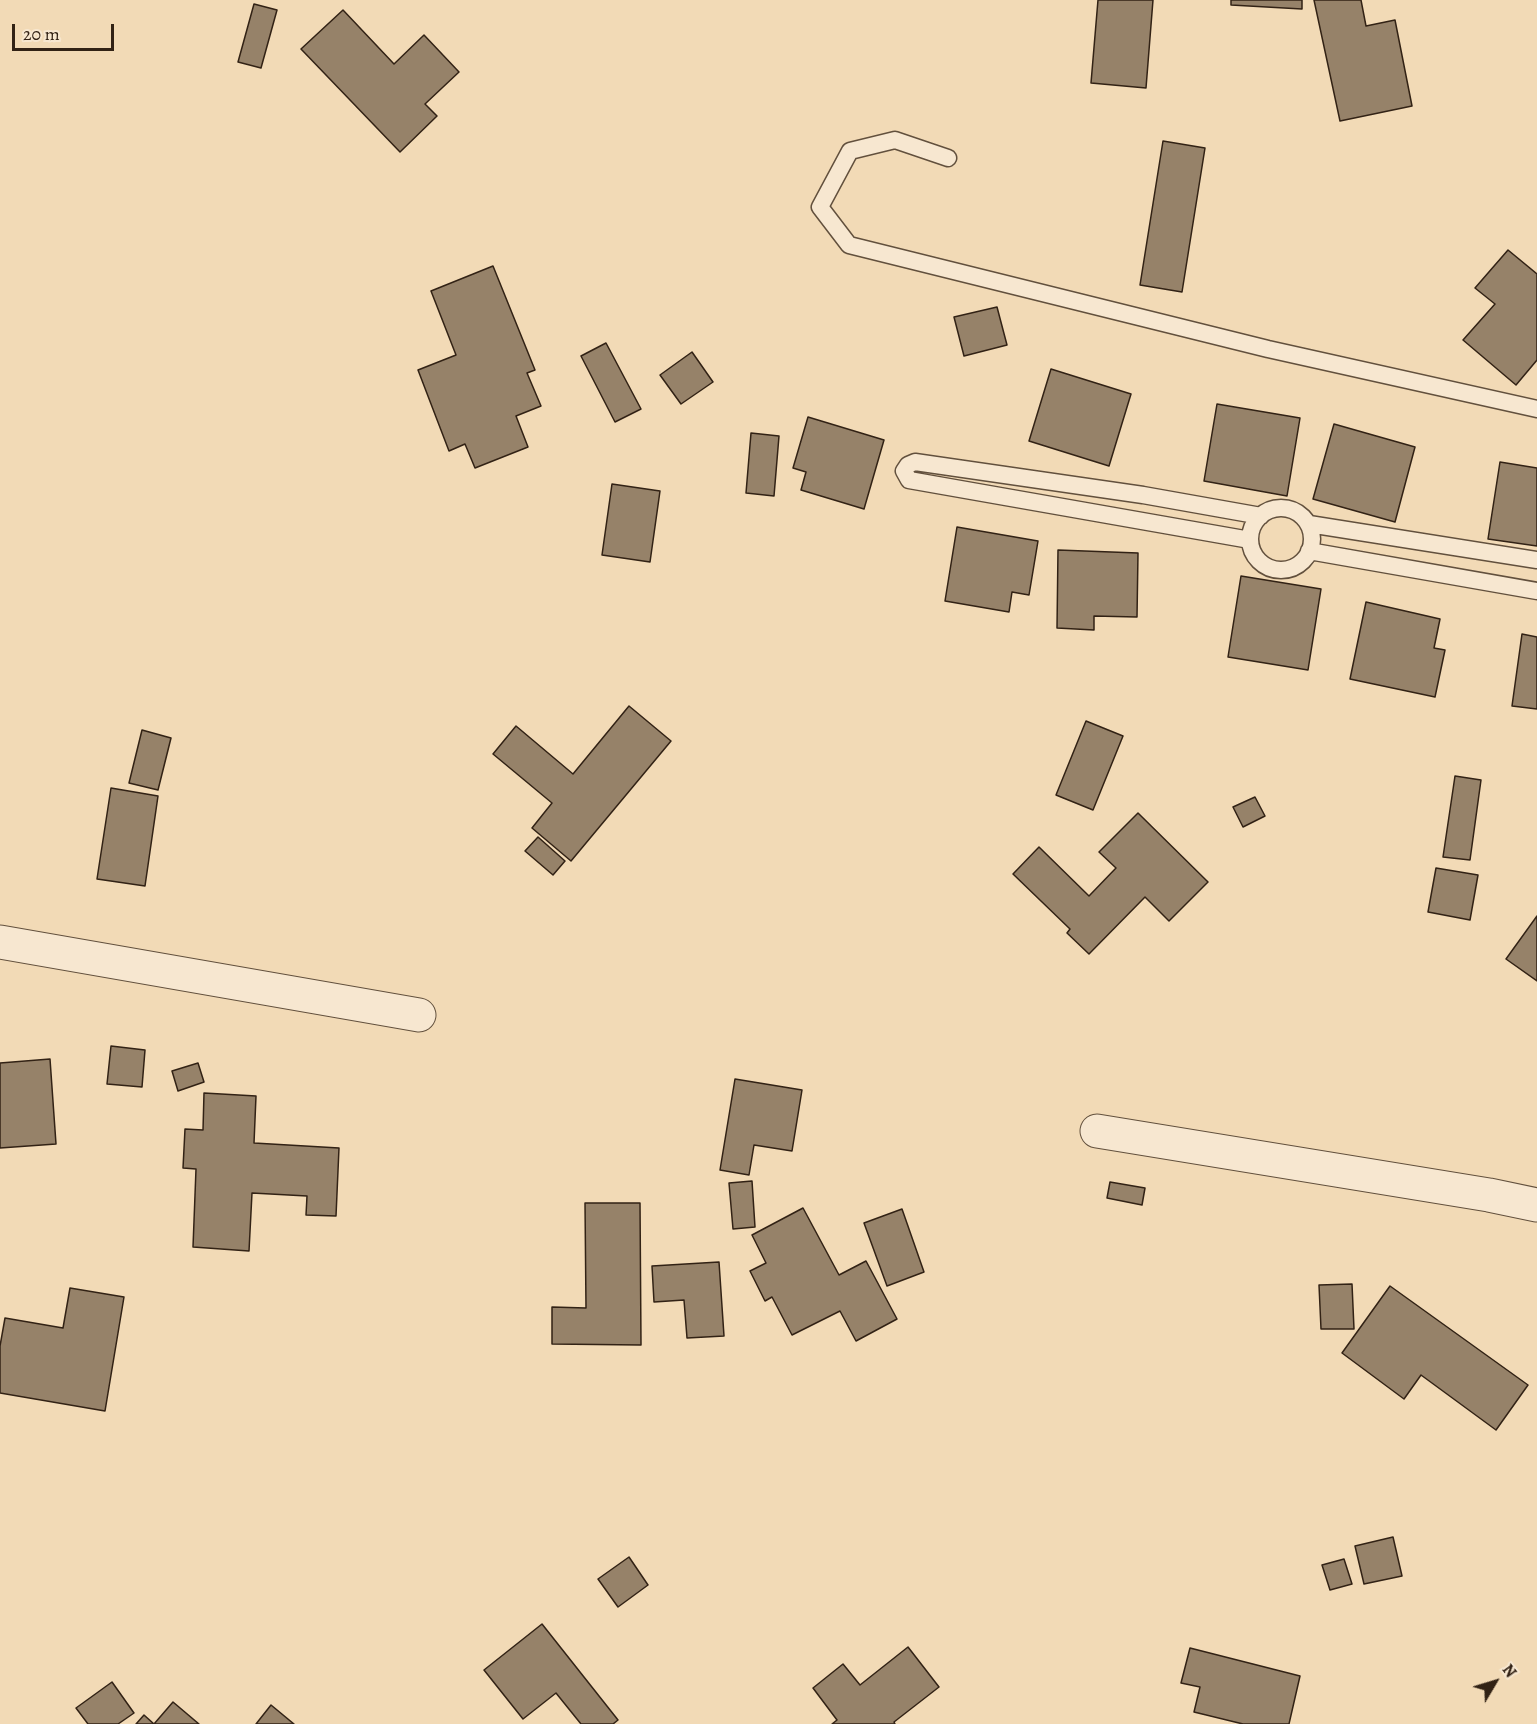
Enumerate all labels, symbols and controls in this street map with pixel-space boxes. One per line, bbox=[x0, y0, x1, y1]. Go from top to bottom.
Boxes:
scale bar bbox=[15, 12, 117, 50]
text: 20 m bbox=[23, 22, 60, 46]
north arrow bbox=[1465, 1652, 1525, 1712]
text: N bbox=[1497, 1660, 1521, 1682]

